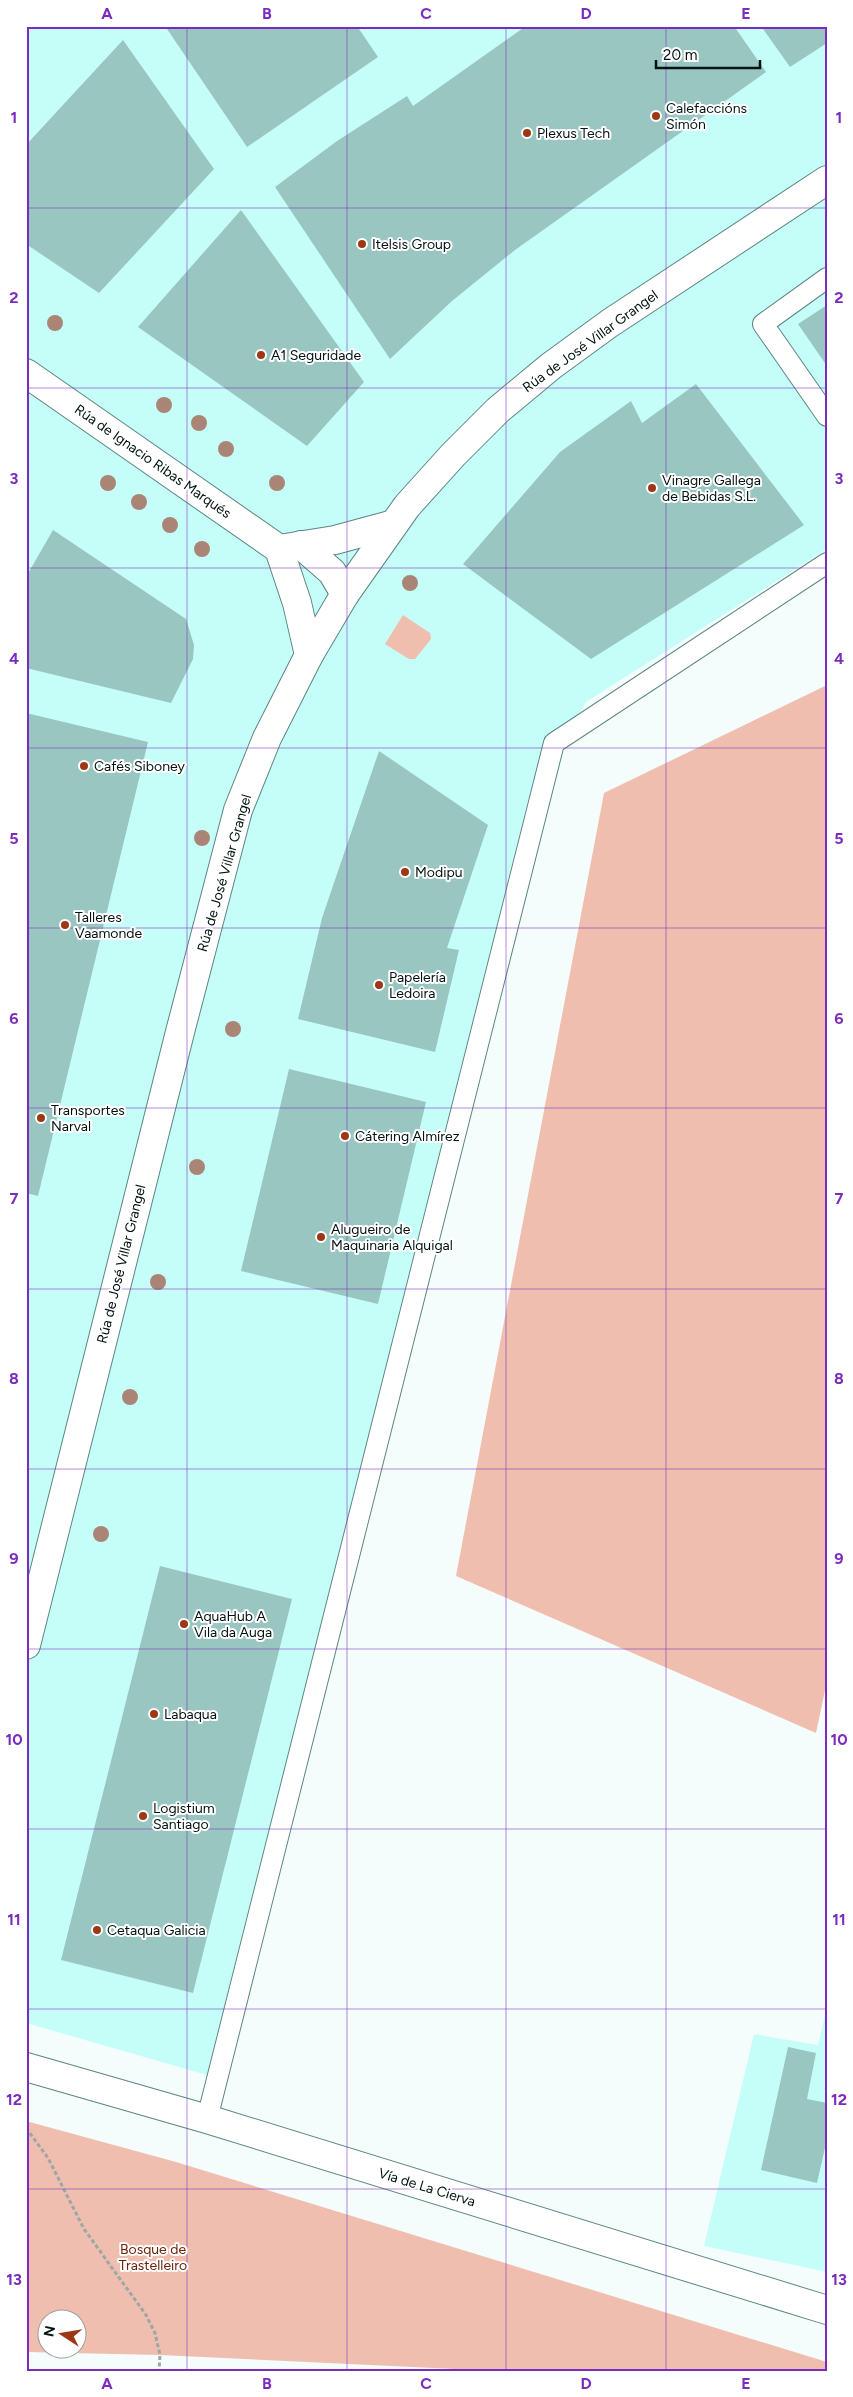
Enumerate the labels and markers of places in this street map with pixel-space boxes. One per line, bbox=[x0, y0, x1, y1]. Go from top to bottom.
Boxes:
place label: Calefaccións Simón bbox=[666, 100, 747, 133]
marker: Calefaccións Simón bbox=[650, 110, 662, 122]
place label: Plexus Tech bbox=[537, 125, 610, 142]
marker: Plexus Tech bbox=[521, 127, 533, 139]
place label: Itelsis Group bbox=[372, 236, 451, 253]
marker: Itelsis Group bbox=[356, 238, 368, 250]
place label: A1 Seguridade bbox=[271, 347, 362, 364]
marker: A1 Seguridade bbox=[255, 349, 267, 361]
place label: Vinagre Gallega de Bebidas S.L. bbox=[662, 472, 761, 505]
marker: Vinagre Gallega de Bebidas S.L. bbox=[646, 482, 658, 494]
place label: Cafés Siboney bbox=[94, 758, 185, 775]
marker: Cafés Siboney bbox=[78, 760, 90, 772]
place label: Modipu bbox=[415, 864, 463, 881]
marker: Modipu bbox=[399, 866, 411, 878]
place label: Talleres Vaamonde bbox=[75, 909, 142, 942]
marker: Talleres Vaamonde bbox=[59, 919, 71, 931]
place label: Papelería Ledoira bbox=[389, 969, 446, 1002]
marker: Papelería Ledoira bbox=[373, 979, 385, 991]
place label: Transportes Narval bbox=[51, 1102, 125, 1135]
marker: Transportes Narval bbox=[35, 1112, 47, 1124]
place label: Cátering Almírez bbox=[355, 1128, 460, 1145]
marker: Cátering Almírez bbox=[339, 1130, 351, 1142]
place label: Alugueiro de Maquinaria Alquigal bbox=[331, 1221, 453, 1254]
marker: Alugueiro de Maquinaria Alquigal bbox=[315, 1231, 327, 1243]
place label: AquaHub A Vila da Auga bbox=[194, 1608, 272, 1641]
marker: AquaHub A Vila da Auga bbox=[178, 1618, 190, 1630]
place label: Labaqua bbox=[164, 1706, 217, 1723]
marker: Labaqua bbox=[148, 1708, 160, 1720]
place label: Logistium Santiago bbox=[153, 1800, 215, 1833]
marker: Logistium Santiago bbox=[137, 1810, 149, 1822]
place label: Cetaqua Galicia bbox=[107, 1922, 206, 1939]
marker: Cetaqua Galicia bbox=[91, 1924, 103, 1936]

